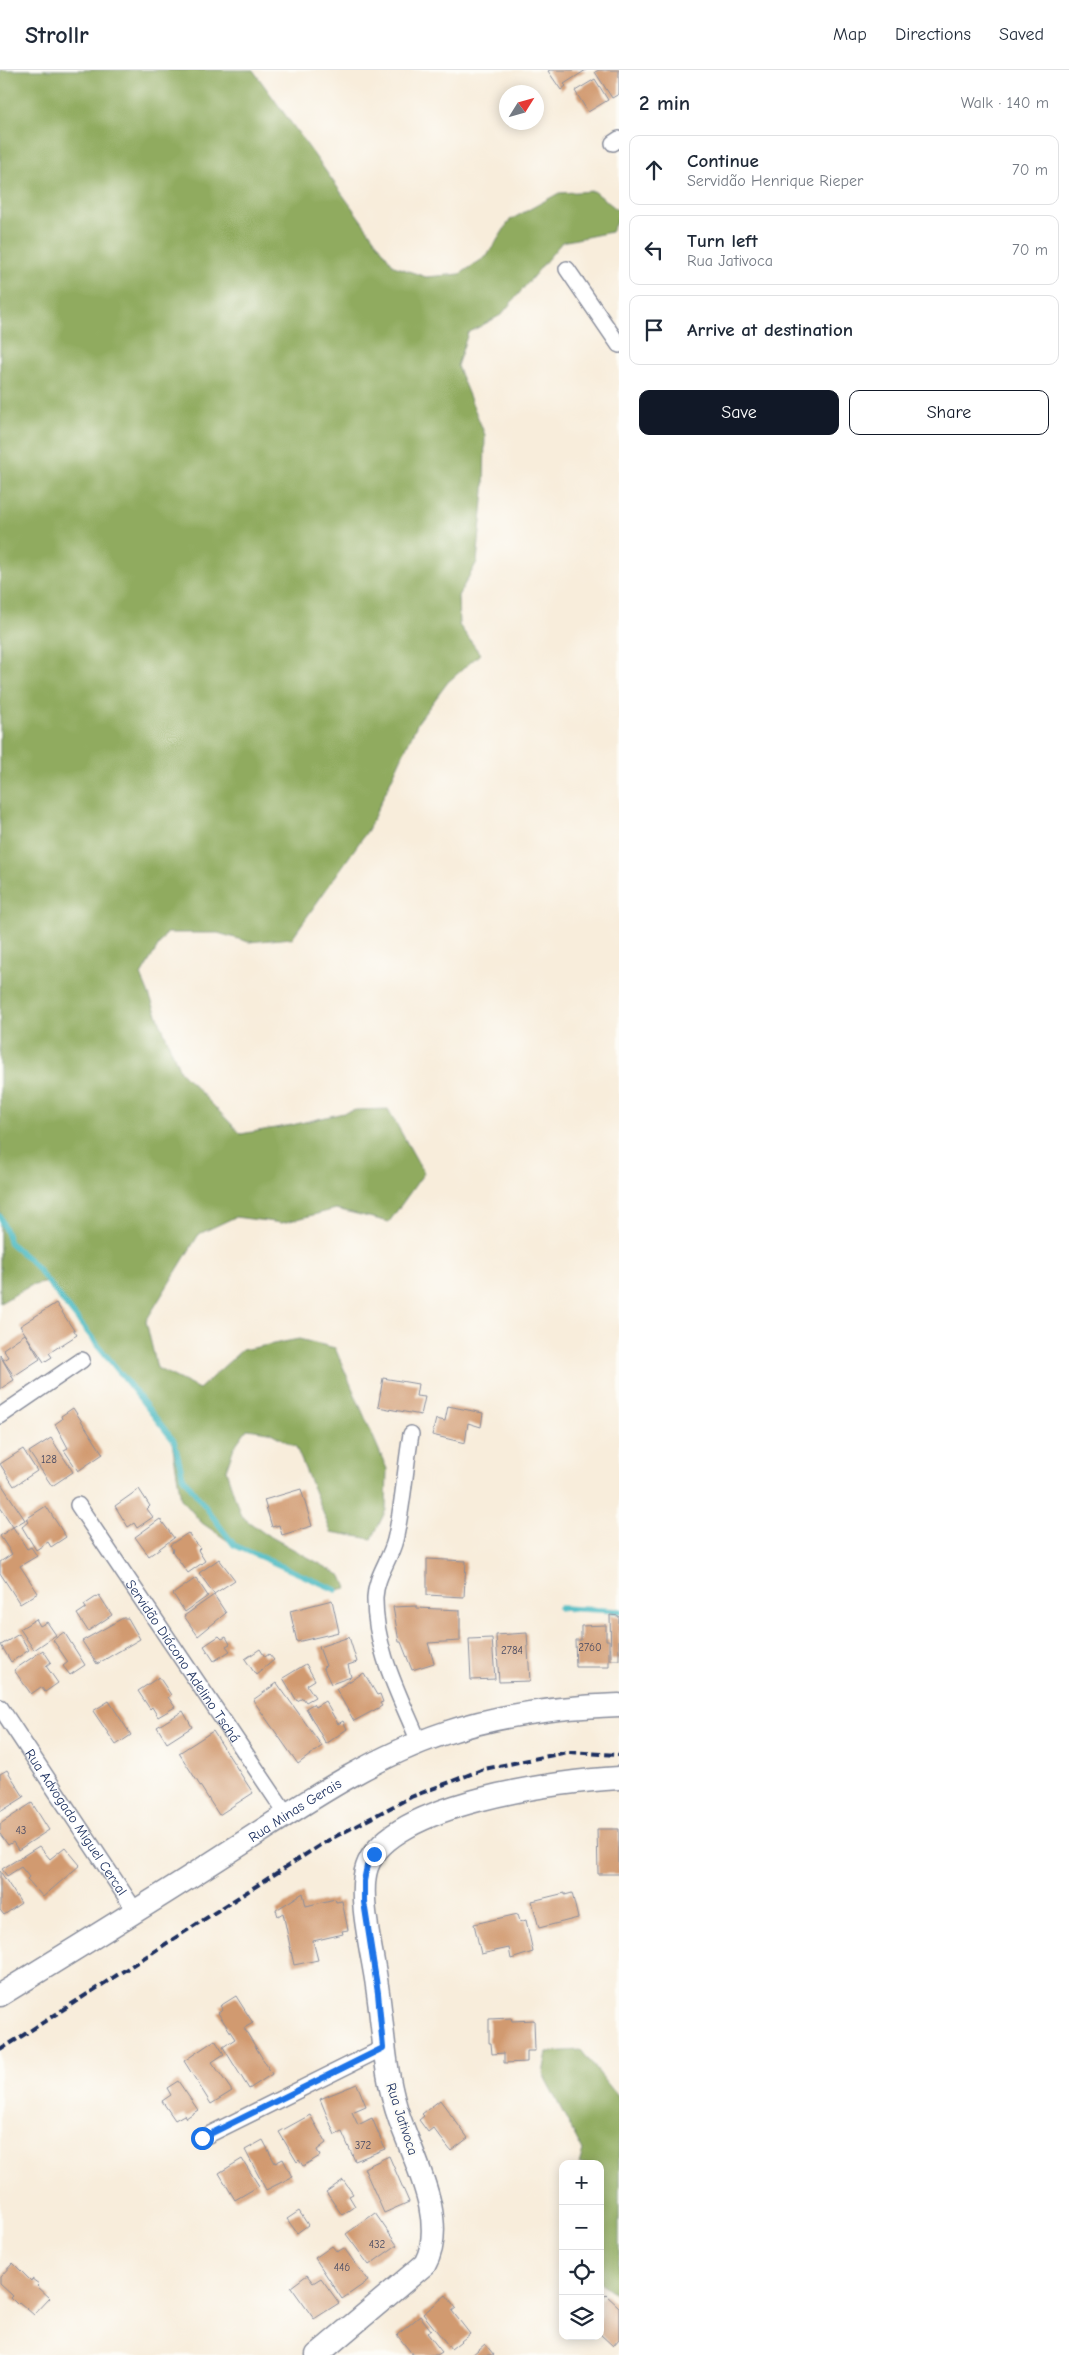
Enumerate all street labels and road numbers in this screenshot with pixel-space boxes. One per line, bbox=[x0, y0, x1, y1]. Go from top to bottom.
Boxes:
street label: Servidão Diácono Adelino Tschá bbox=[122, 1576, 244, 1745]
street label: Rua Advogado Miguel Cercal bbox=[22, 1746, 131, 1898]
street label: Rua Minas Gerais bbox=[245, 1774, 344, 1846]
street label: Rua Jativoca bbox=[382, 2081, 422, 2157]

